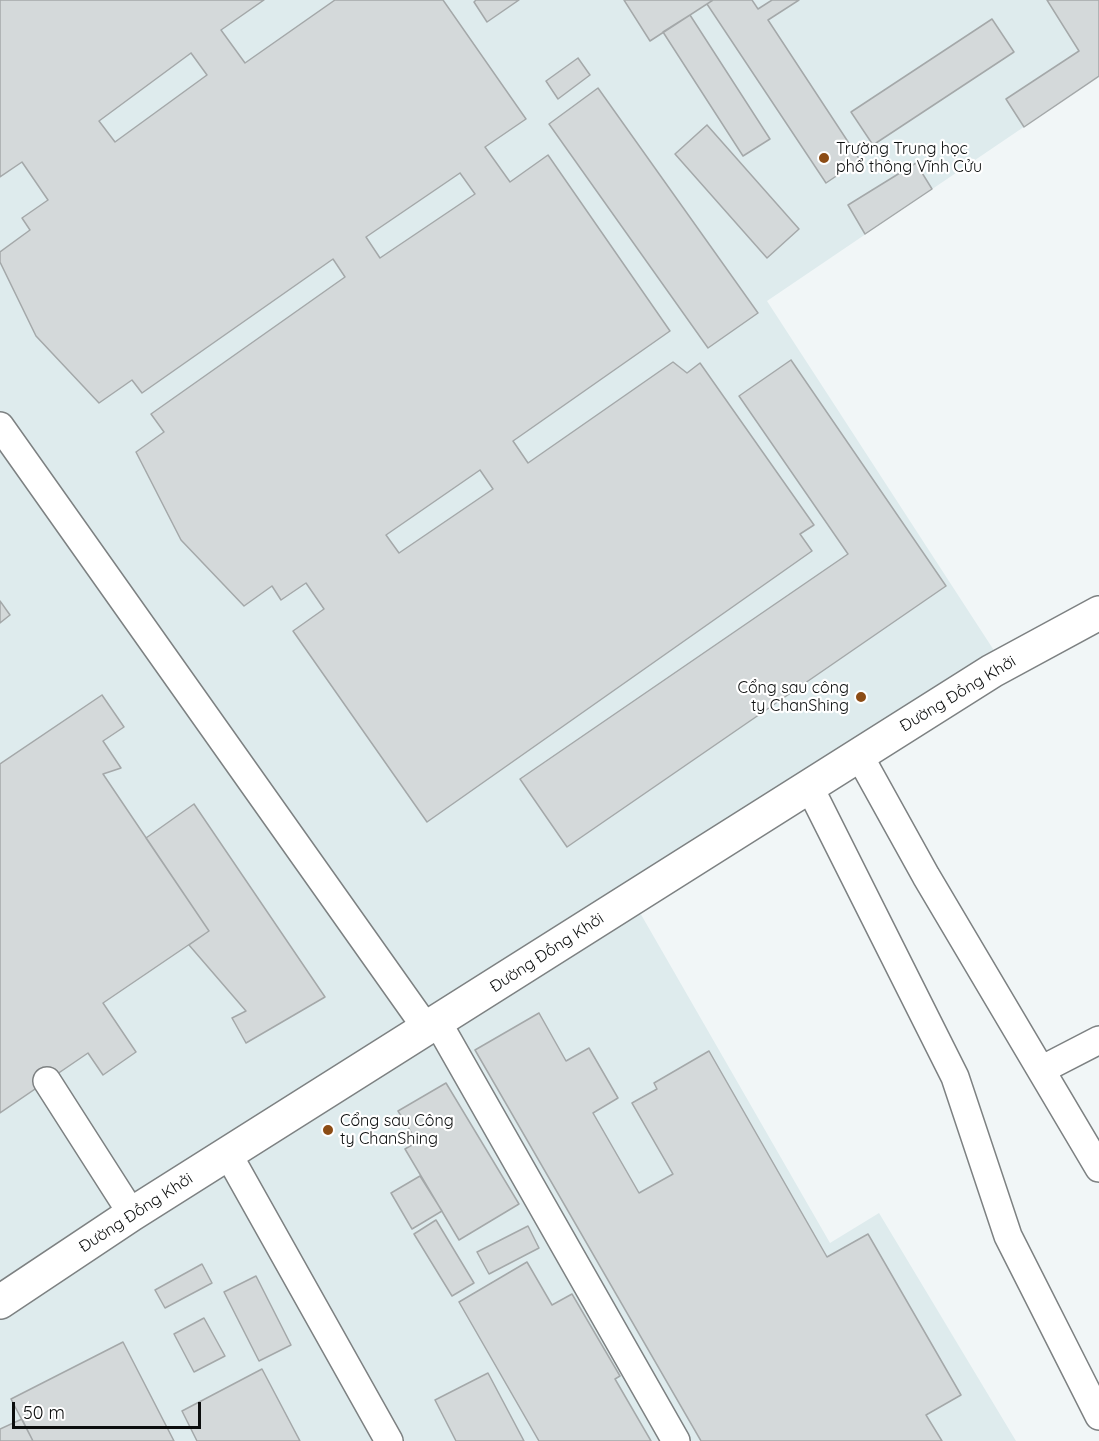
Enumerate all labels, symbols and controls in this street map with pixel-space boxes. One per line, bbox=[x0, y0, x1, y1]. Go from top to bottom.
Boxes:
place label: Trường Trung học phổ thông Vĩnh Cửu bbox=[836, 139, 982, 177]
marker: Trường Trung học phổ thông Vĩnh Cửu bbox=[817, 151, 831, 165]
street label: Đường Đồng Khởi bbox=[897, 652, 1019, 736]
place label: Cổng sau công ty ChanShing bbox=[737, 678, 849, 716]
marker: Cổng sau công ty ChanShing bbox=[854, 690, 868, 704]
street label: Đường Đồng Khởi bbox=[487, 909, 607, 997]
place label: Cổng sau Công ty ChanShing bbox=[340, 1111, 454, 1149]
marker: Cổng sau Công ty ChanShing bbox=[321, 1123, 335, 1137]
street label: Đường Đồng Khởi bbox=[76, 1169, 196, 1257]
scale bar bbox=[15, 1390, 204, 1428]
text: 50 m bbox=[23, 1401, 65, 1424]

